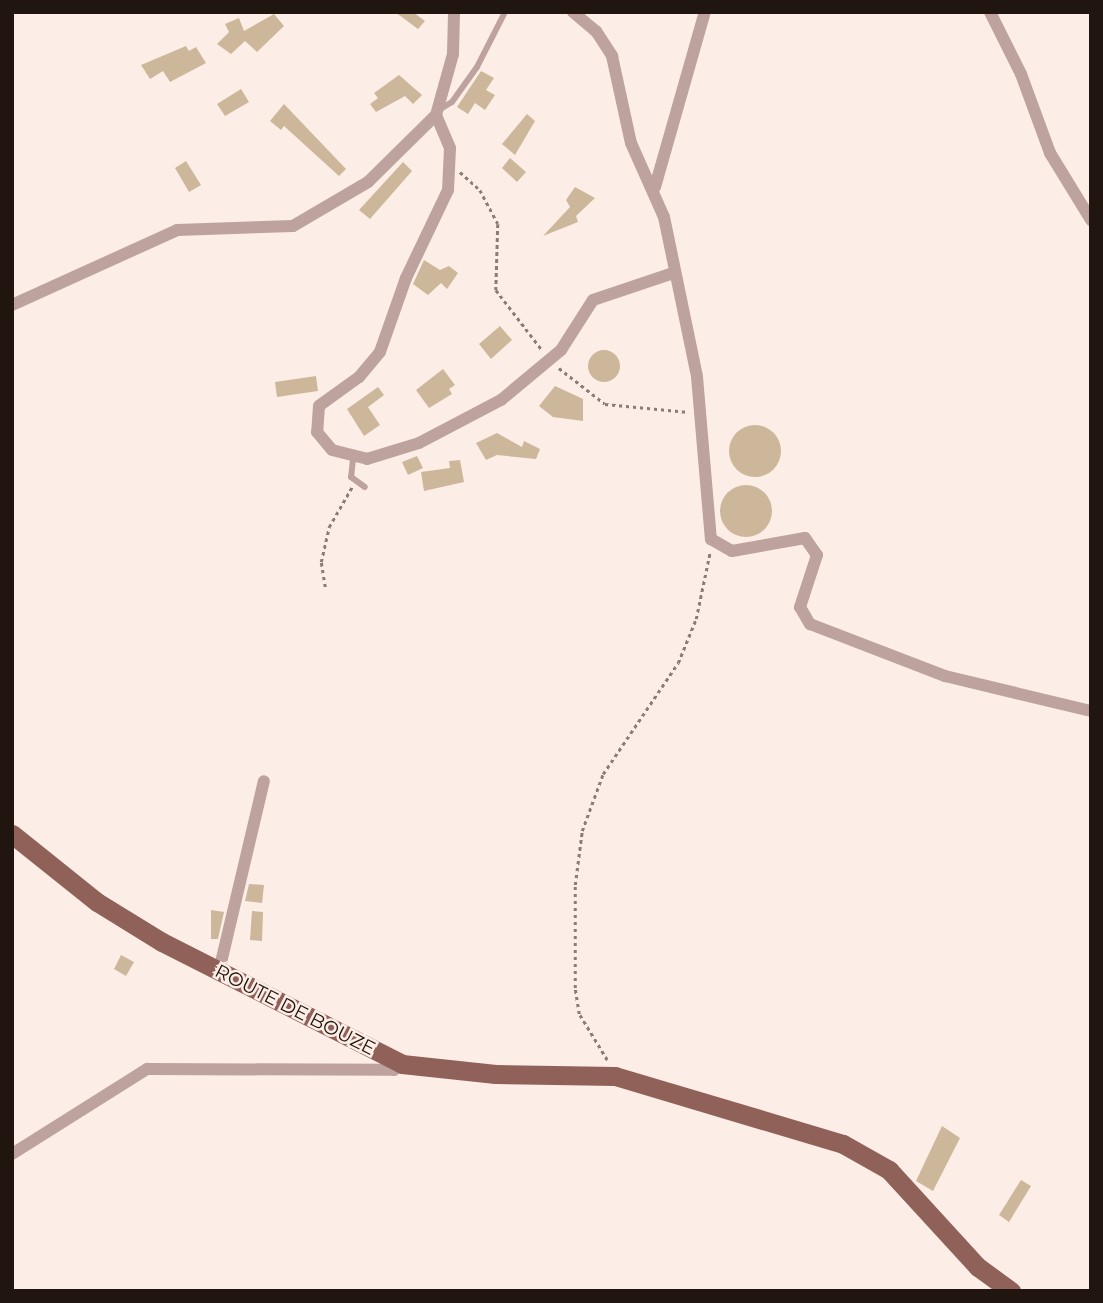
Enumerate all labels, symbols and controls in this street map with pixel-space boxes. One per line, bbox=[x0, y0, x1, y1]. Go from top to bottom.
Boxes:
street label: ROUTE DE BOUZE bbox=[211, 960, 379, 1060]

